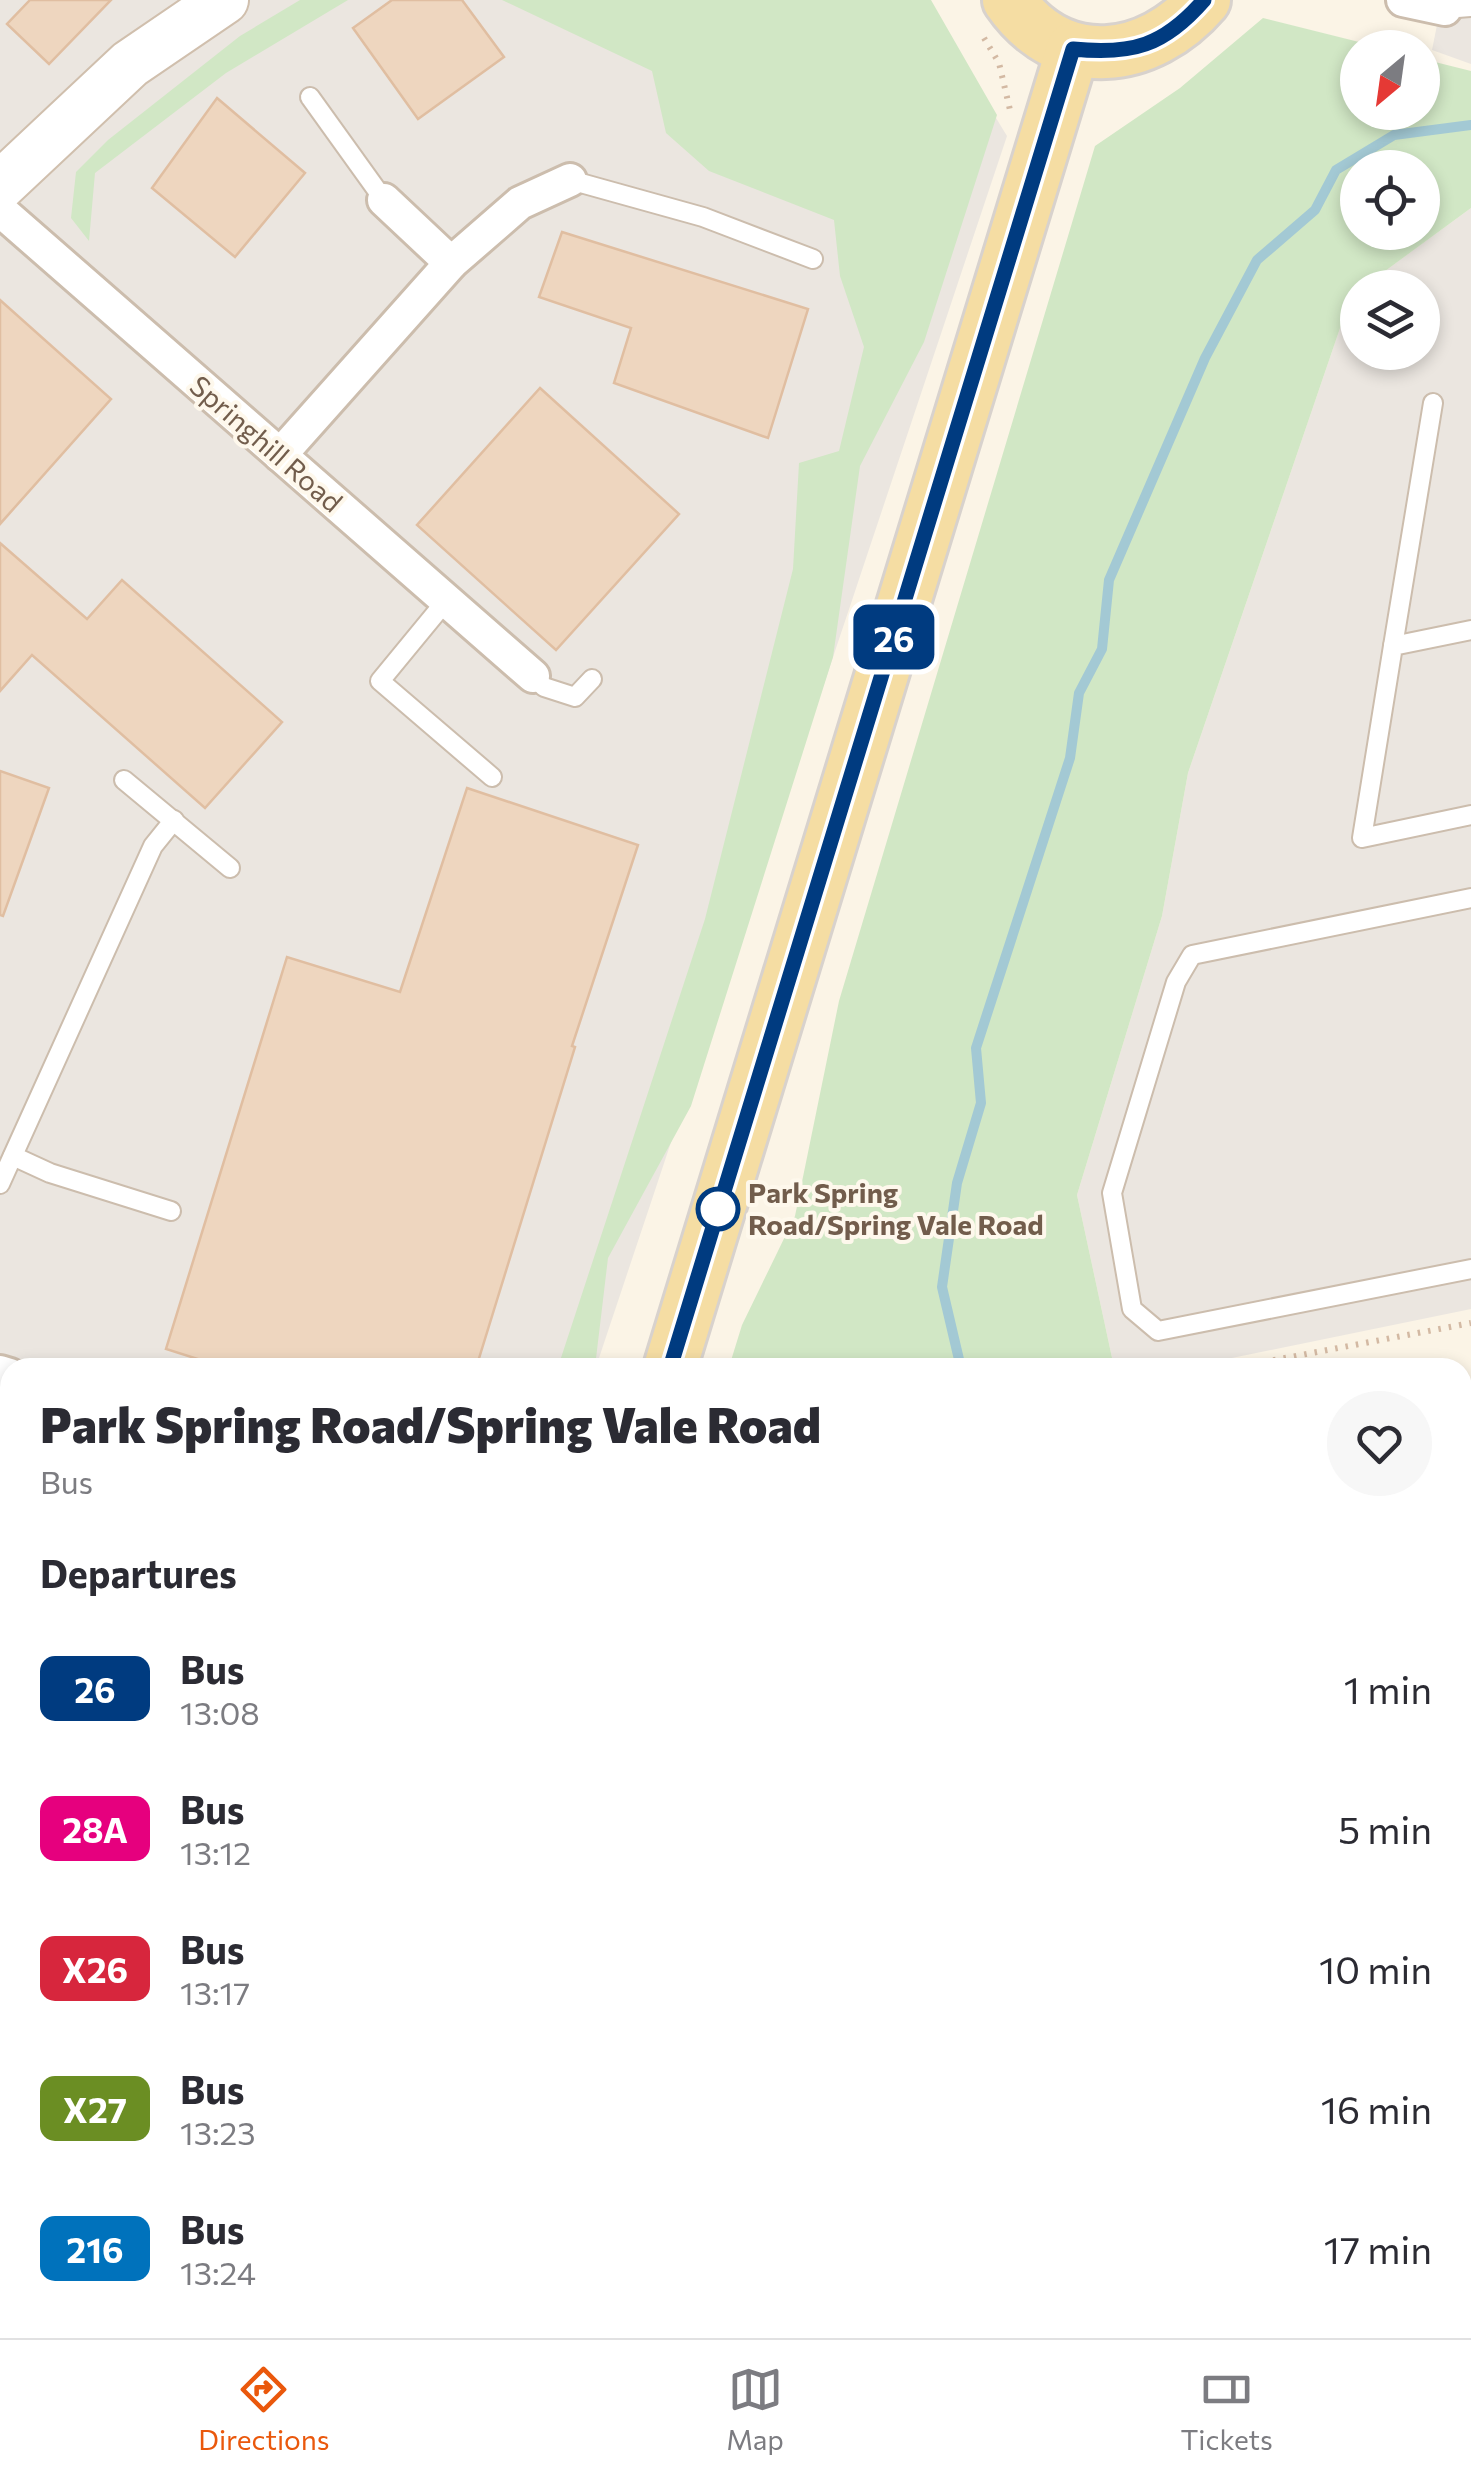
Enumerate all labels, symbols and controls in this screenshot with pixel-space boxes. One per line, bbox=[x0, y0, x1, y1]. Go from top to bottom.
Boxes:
north arrow bbox=[1340, 30, 1440, 130]
map controls bbox=[1340, 30, 1440, 370]
button: locate bbox=[1340, 150, 1440, 250]
button: layers bbox=[1340, 270, 1440, 370]
street label: Springhill Road bbox=[183, 368, 350, 519]
line badge: 26 bbox=[849, 604, 939, 670]
text: 26 bbox=[873, 616, 915, 659]
place label: Park Spring Road/Spring Vale Road bbox=[748, 1175, 1044, 1241]
marker: Park Spring Road/Spring Vale Road bbox=[697, 1188, 739, 1230]
button: heart bbox=[1327, 1391, 1432, 1496]
text: Park Spring Road/Spring Vale Road bbox=[40, 1394, 821, 1453]
text: Bus bbox=[40, 1461, 93, 1501]
text: Departures bbox=[40, 1549, 237, 1596]
text: Bus bbox=[180, 1645, 245, 1692]
text: 1 min bbox=[1344, 1665, 1432, 1712]
text: 26 bbox=[74, 1667, 116, 1710]
text: 13:08 bbox=[180, 1692, 260, 1732]
text: Bus bbox=[180, 1785, 245, 1832]
text: 5 min bbox=[1338, 1805, 1432, 1852]
text: 28A bbox=[62, 1807, 128, 1850]
text: 13:12 bbox=[180, 1832, 251, 1872]
text: Bus bbox=[180, 1925, 245, 1972]
text: 10 min bbox=[1319, 1945, 1432, 1992]
text: X26 bbox=[62, 1947, 128, 1990]
text: 13:17 bbox=[180, 1972, 250, 2012]
text: Bus bbox=[180, 2065, 245, 2112]
text: 16 min bbox=[1321, 2085, 1432, 2132]
text: X27 bbox=[63, 2087, 127, 2130]
text: 13:23 bbox=[180, 2112, 256, 2152]
text: Bus bbox=[180, 2205, 245, 2252]
text: 17 min bbox=[1324, 2225, 1432, 2272]
text: 216 bbox=[66, 2227, 124, 2270]
text: 13:24 bbox=[180, 2252, 256, 2292]
tab: Directions bbox=[198, 2362, 330, 2456]
tab: Map bbox=[726, 2362, 784, 2456]
tab: Tickets bbox=[1180, 2362, 1273, 2456]

